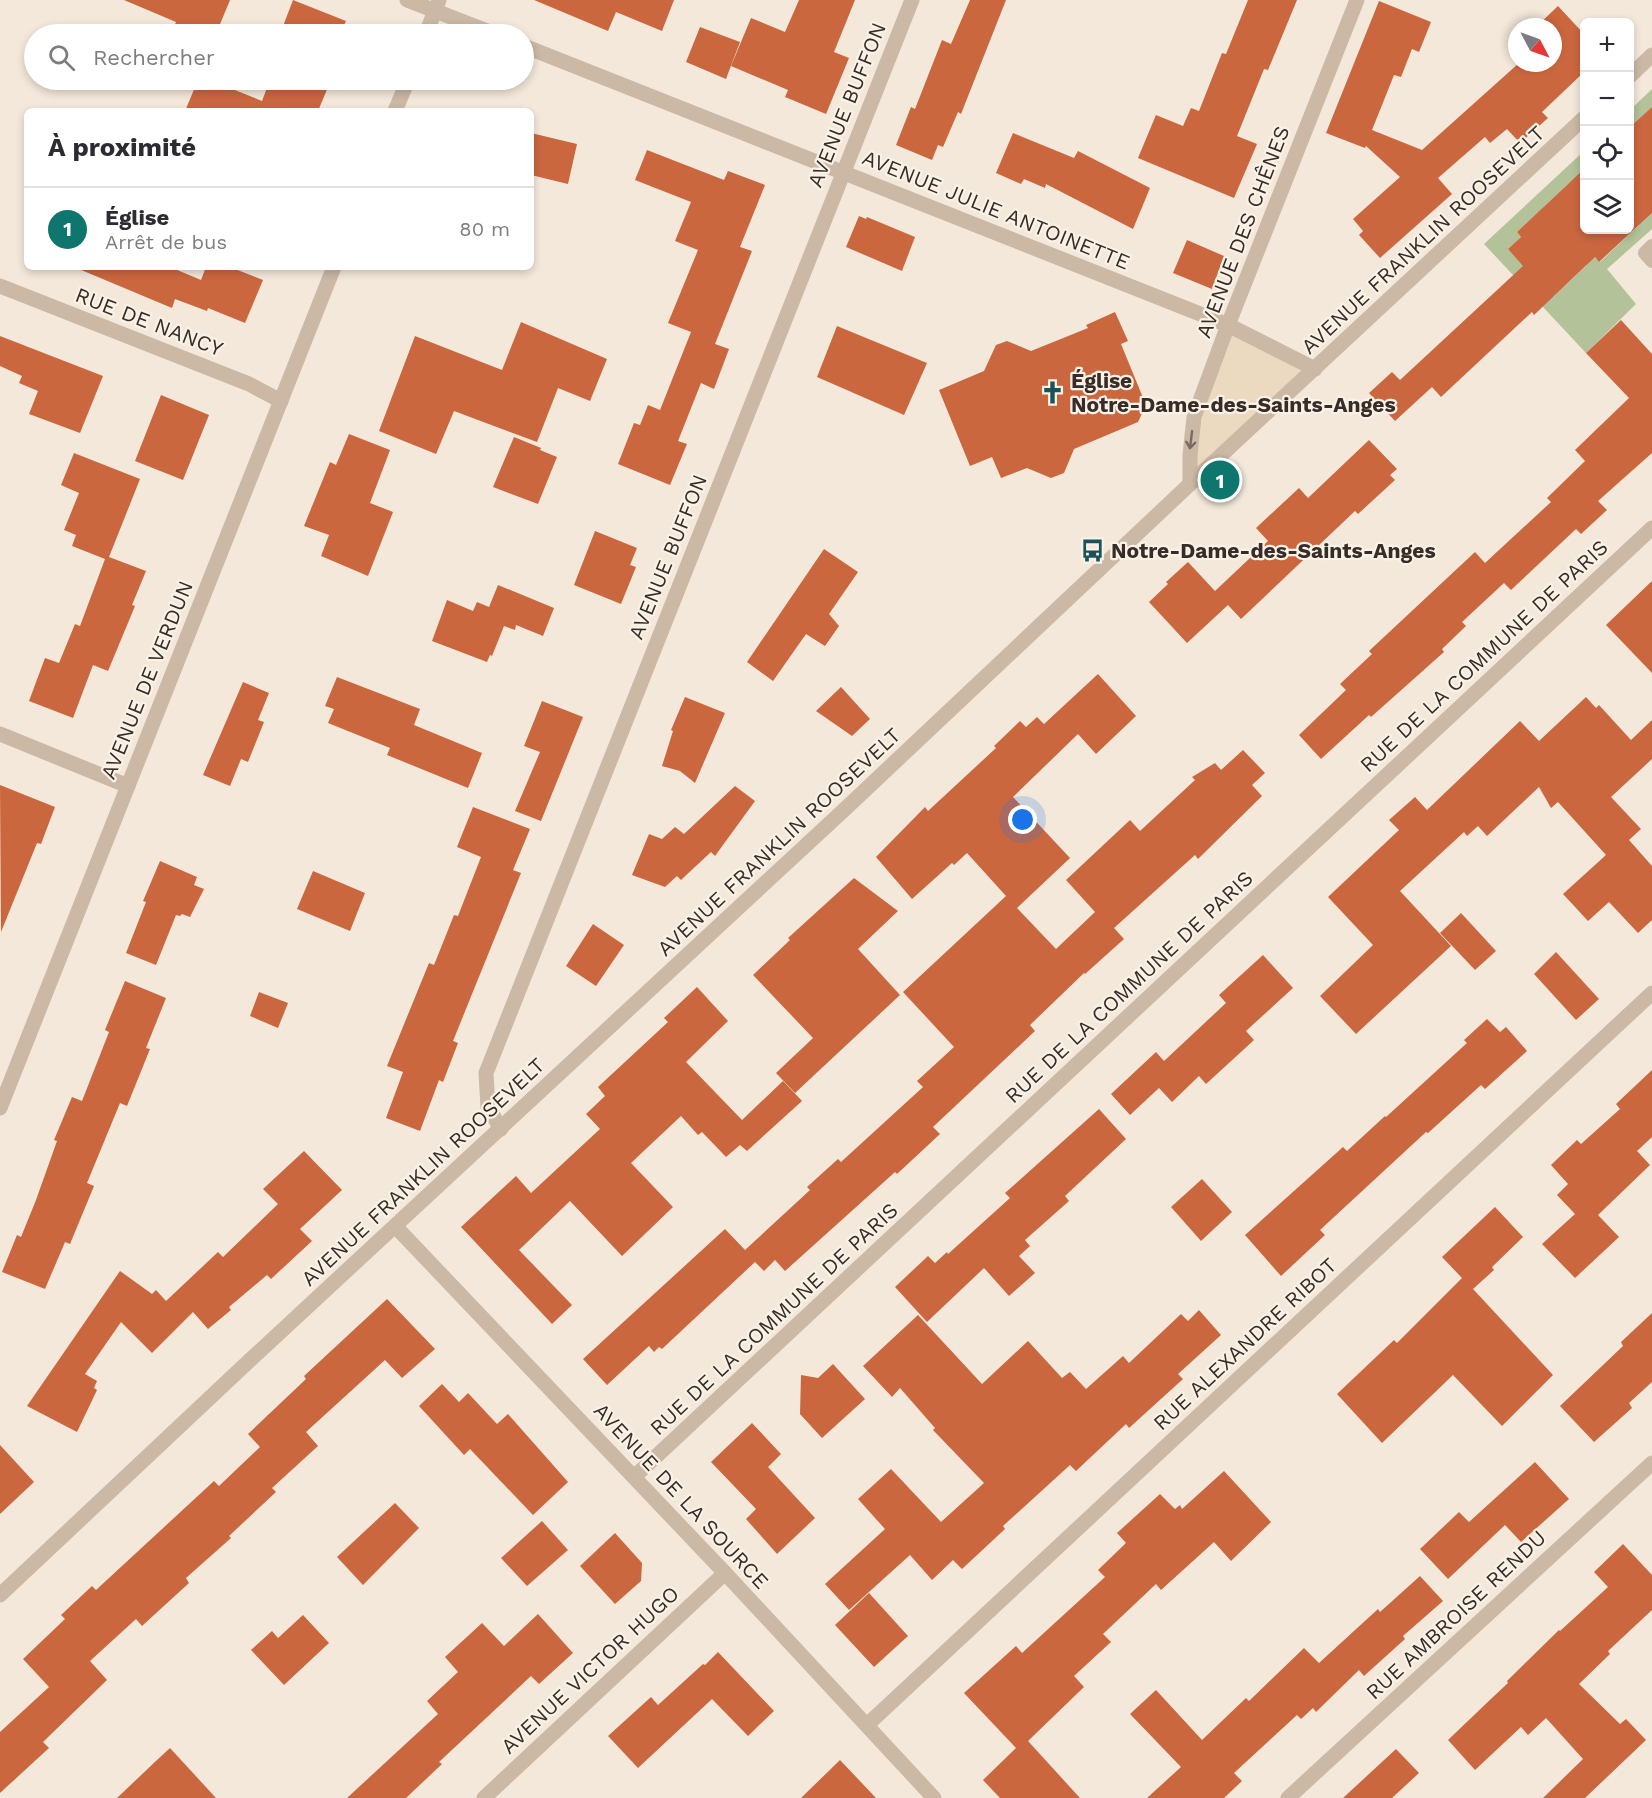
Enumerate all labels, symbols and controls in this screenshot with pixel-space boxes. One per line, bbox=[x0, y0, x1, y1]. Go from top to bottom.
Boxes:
north arrow bbox=[1508, 18, 1562, 72]
map controls bbox=[1580, 18, 1634, 234]
button: + bbox=[1580, 18, 1634, 72]
street label: AVENUE BUFFON bbox=[802, 19, 891, 191]
search box bbox=[24, 24, 534, 90]
icon: search bbox=[45, 41, 78, 74]
text: Rechercher bbox=[93, 45, 215, 70]
button: − bbox=[1580, 72, 1634, 126]
street label: AVENUE FRANKLIN ROOSEVELT bbox=[1296, 120, 1550, 359]
street label: AVENUE DES CHÊNES bbox=[1191, 122, 1295, 341]
button: locate bbox=[1580, 126, 1634, 180]
text: À proximité bbox=[48, 132, 196, 162]
street label: AVENUE JULIE ANTOINETTE bbox=[859, 144, 1134, 275]
button: layers bbox=[1580, 180, 1634, 234]
text: Église bbox=[105, 205, 169, 230]
text: 1 bbox=[63, 217, 72, 241]
text: 80 m bbox=[459, 217, 510, 241]
text: Arrêt de bus bbox=[105, 230, 227, 254]
street label: RUE DE NANCY bbox=[72, 282, 227, 361]
place label: Église Notre-Dame-des-Saints-Anges bbox=[1071, 368, 1396, 417]
church icon: Église Notre-Dame-des-Saints-Anges bbox=[1040, 380, 1066, 406]
one-way arrow bbox=[1186, 430, 1197, 450]
pin: 1 bbox=[1200, 458, 1240, 502]
street label: AVENUE BUFFON bbox=[623, 471, 712, 643]
street label: RUE DE LA COMMUNE DE PARIS bbox=[1355, 534, 1613, 777]
bus stop icon: Notre-Dame-des-Saints-Anges bbox=[1080, 538, 1106, 564]
place label: Notre-Dame-des-Saints-Anges bbox=[1111, 538, 1436, 563]
street label: AVENUE DE VERDUN bbox=[95, 577, 198, 783]
street label: AVENUE FRANKLIN ROOSEVELT bbox=[652, 722, 906, 961]
your location bbox=[1008, 805, 1037, 834]
street label: RUE DE LA COMMUNE DE PARIS bbox=[1000, 865, 1258, 1108]
street label: AVENUE FRANKLIN ROOSEVELT bbox=[296, 1052, 550, 1291]
street label: RUE DE LA COMMUNE DE PARIS bbox=[645, 1197, 903, 1440]
street label: RUE ALEXANDRE RIBOT bbox=[1148, 1252, 1342, 1435]
street label: AVENUE DE LA SOURCE bbox=[589, 1398, 774, 1594]
street label: RUE AMBROISE RENDU bbox=[1361, 1525, 1551, 1704]
street label: AVENUE VICTOR HUGO bbox=[495, 1581, 684, 1759]

